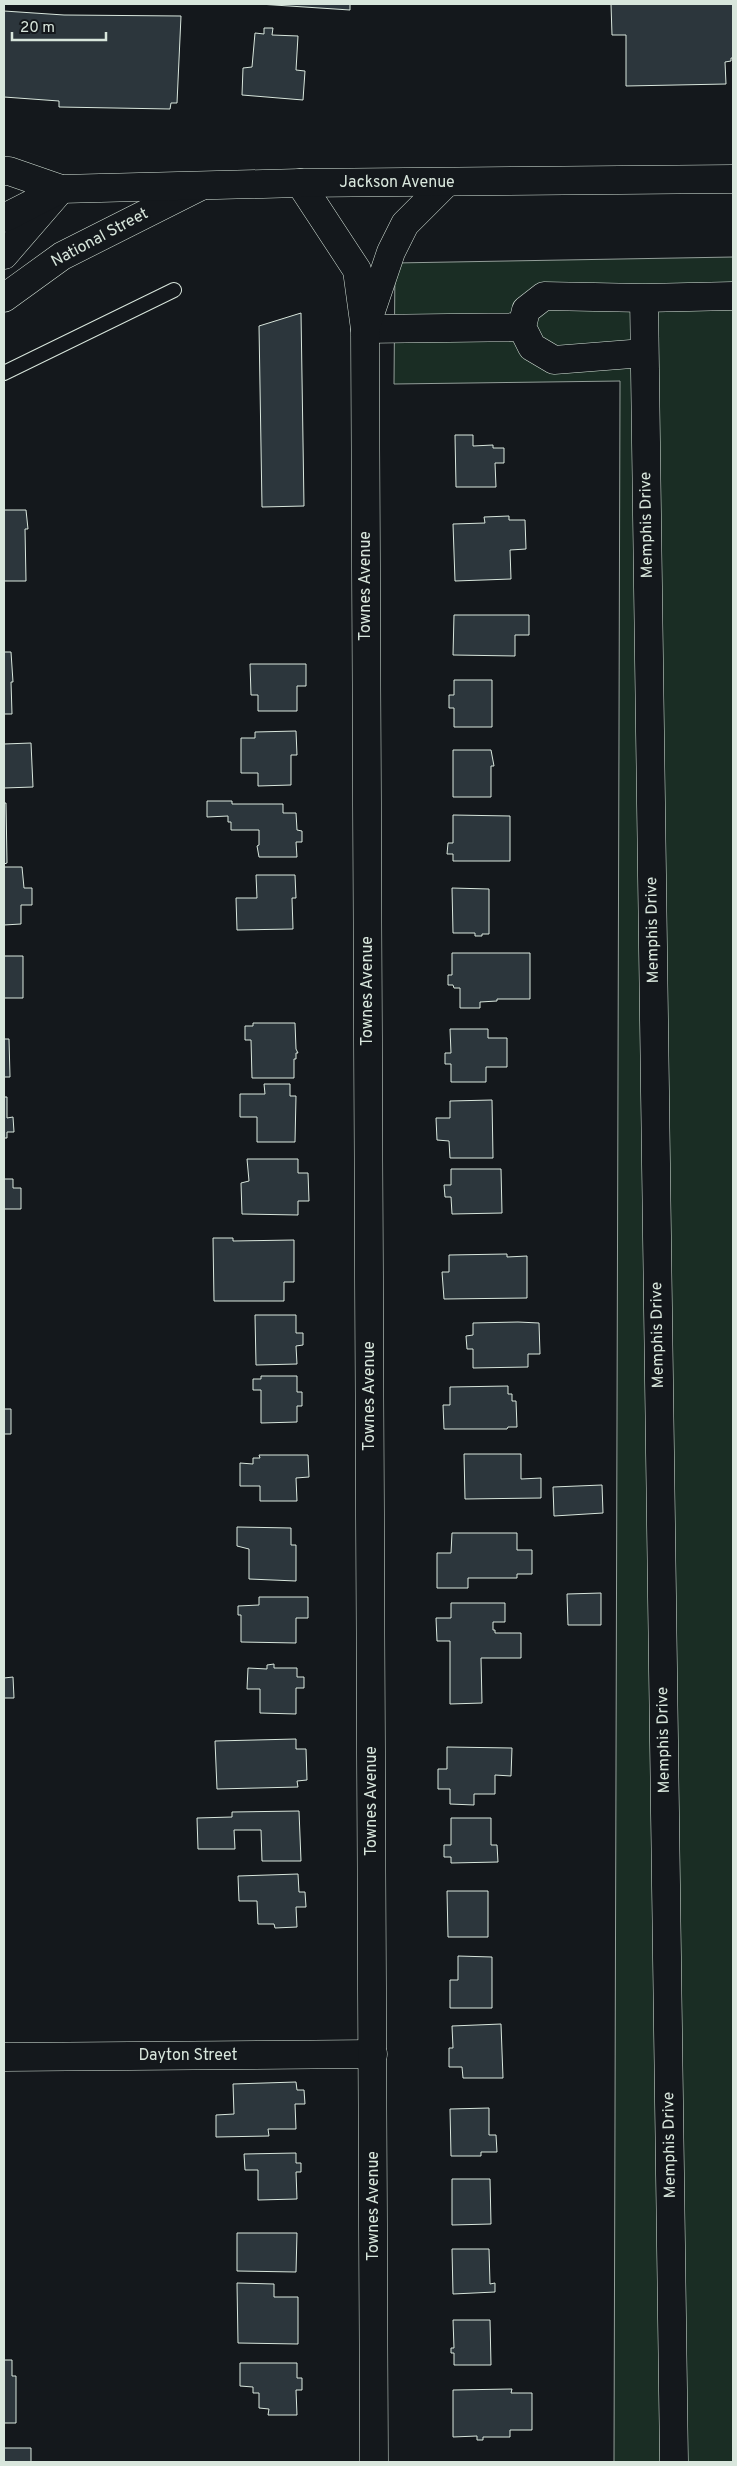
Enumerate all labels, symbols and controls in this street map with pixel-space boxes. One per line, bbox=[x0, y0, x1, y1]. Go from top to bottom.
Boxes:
scale bar bbox=[12, 10, 106, 42]
text: 20 m bbox=[20, 19, 55, 38]
street label: Jackson Avenue bbox=[339, 173, 455, 193]
street label: National Street bbox=[48, 204, 152, 272]
street label: Memphis Drive bbox=[636, 471, 658, 579]
street label: Townes Avenue bbox=[356, 531, 376, 641]
street label: Memphis Drive bbox=[642, 876, 664, 984]
street label: Townes Avenue bbox=[358, 936, 378, 1046]
street label: Memphis Drive bbox=[647, 1281, 669, 1389]
street label: Townes Avenue bbox=[360, 1341, 380, 1451]
street label: Memphis Drive bbox=[653, 1686, 675, 1794]
street label: Townes Avenue bbox=[362, 1746, 382, 1856]
street label: Dayton Street bbox=[138, 2046, 238, 2066]
street label: Memphis Drive bbox=[659, 2091, 681, 2199]
street label: Townes Avenue bbox=[364, 2151, 384, 2261]

